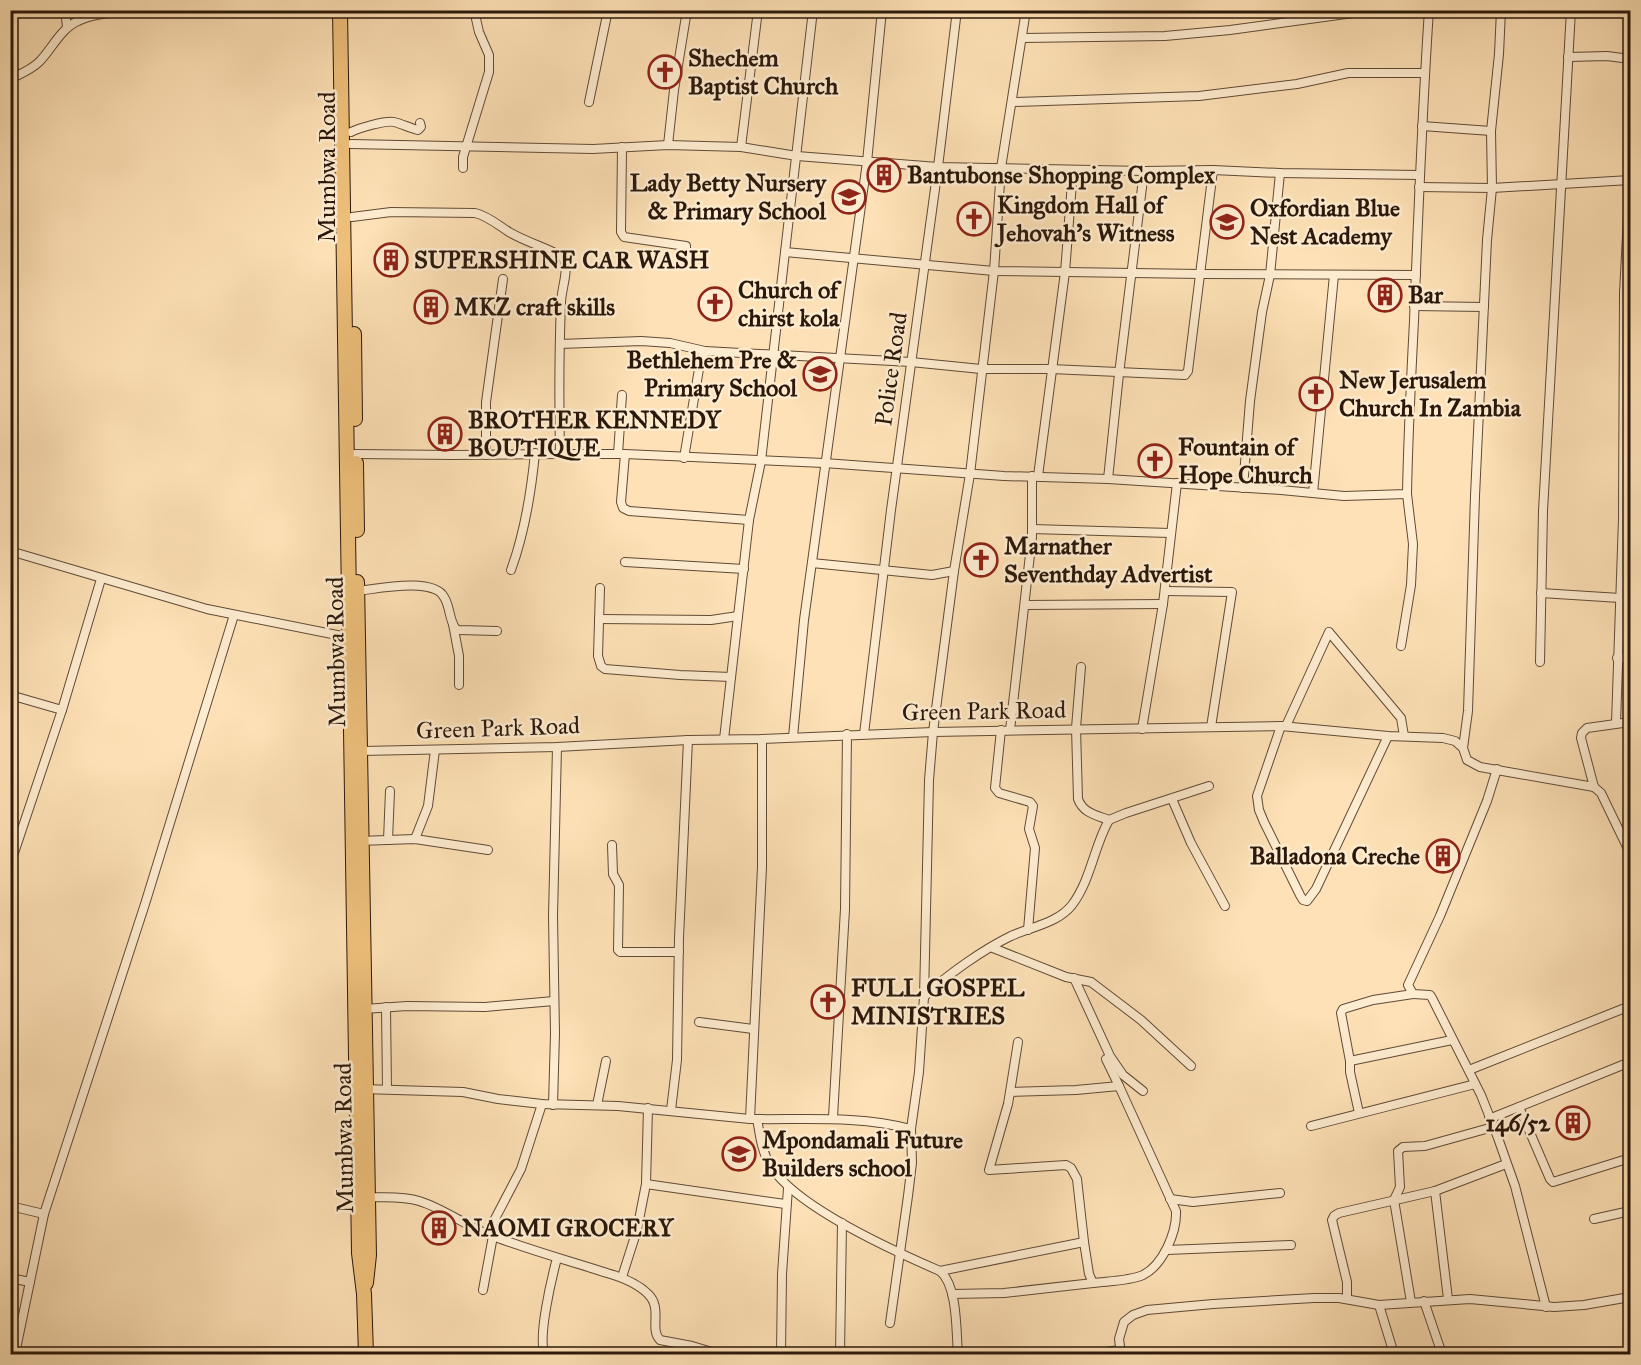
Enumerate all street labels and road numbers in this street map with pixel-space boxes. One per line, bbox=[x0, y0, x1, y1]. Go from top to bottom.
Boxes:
street label: Mumbwa Road bbox=[312, 92, 342, 242]
street label: Police Road bbox=[868, 310, 914, 428]
street label: Mumbwa Road bbox=[320, 576, 352, 728]
street label: Green Park Road bbox=[902, 695, 1066, 727]
street label: Green Park Road bbox=[415, 710, 581, 746]
street label: Mumbwa Road bbox=[328, 1062, 360, 1214]

